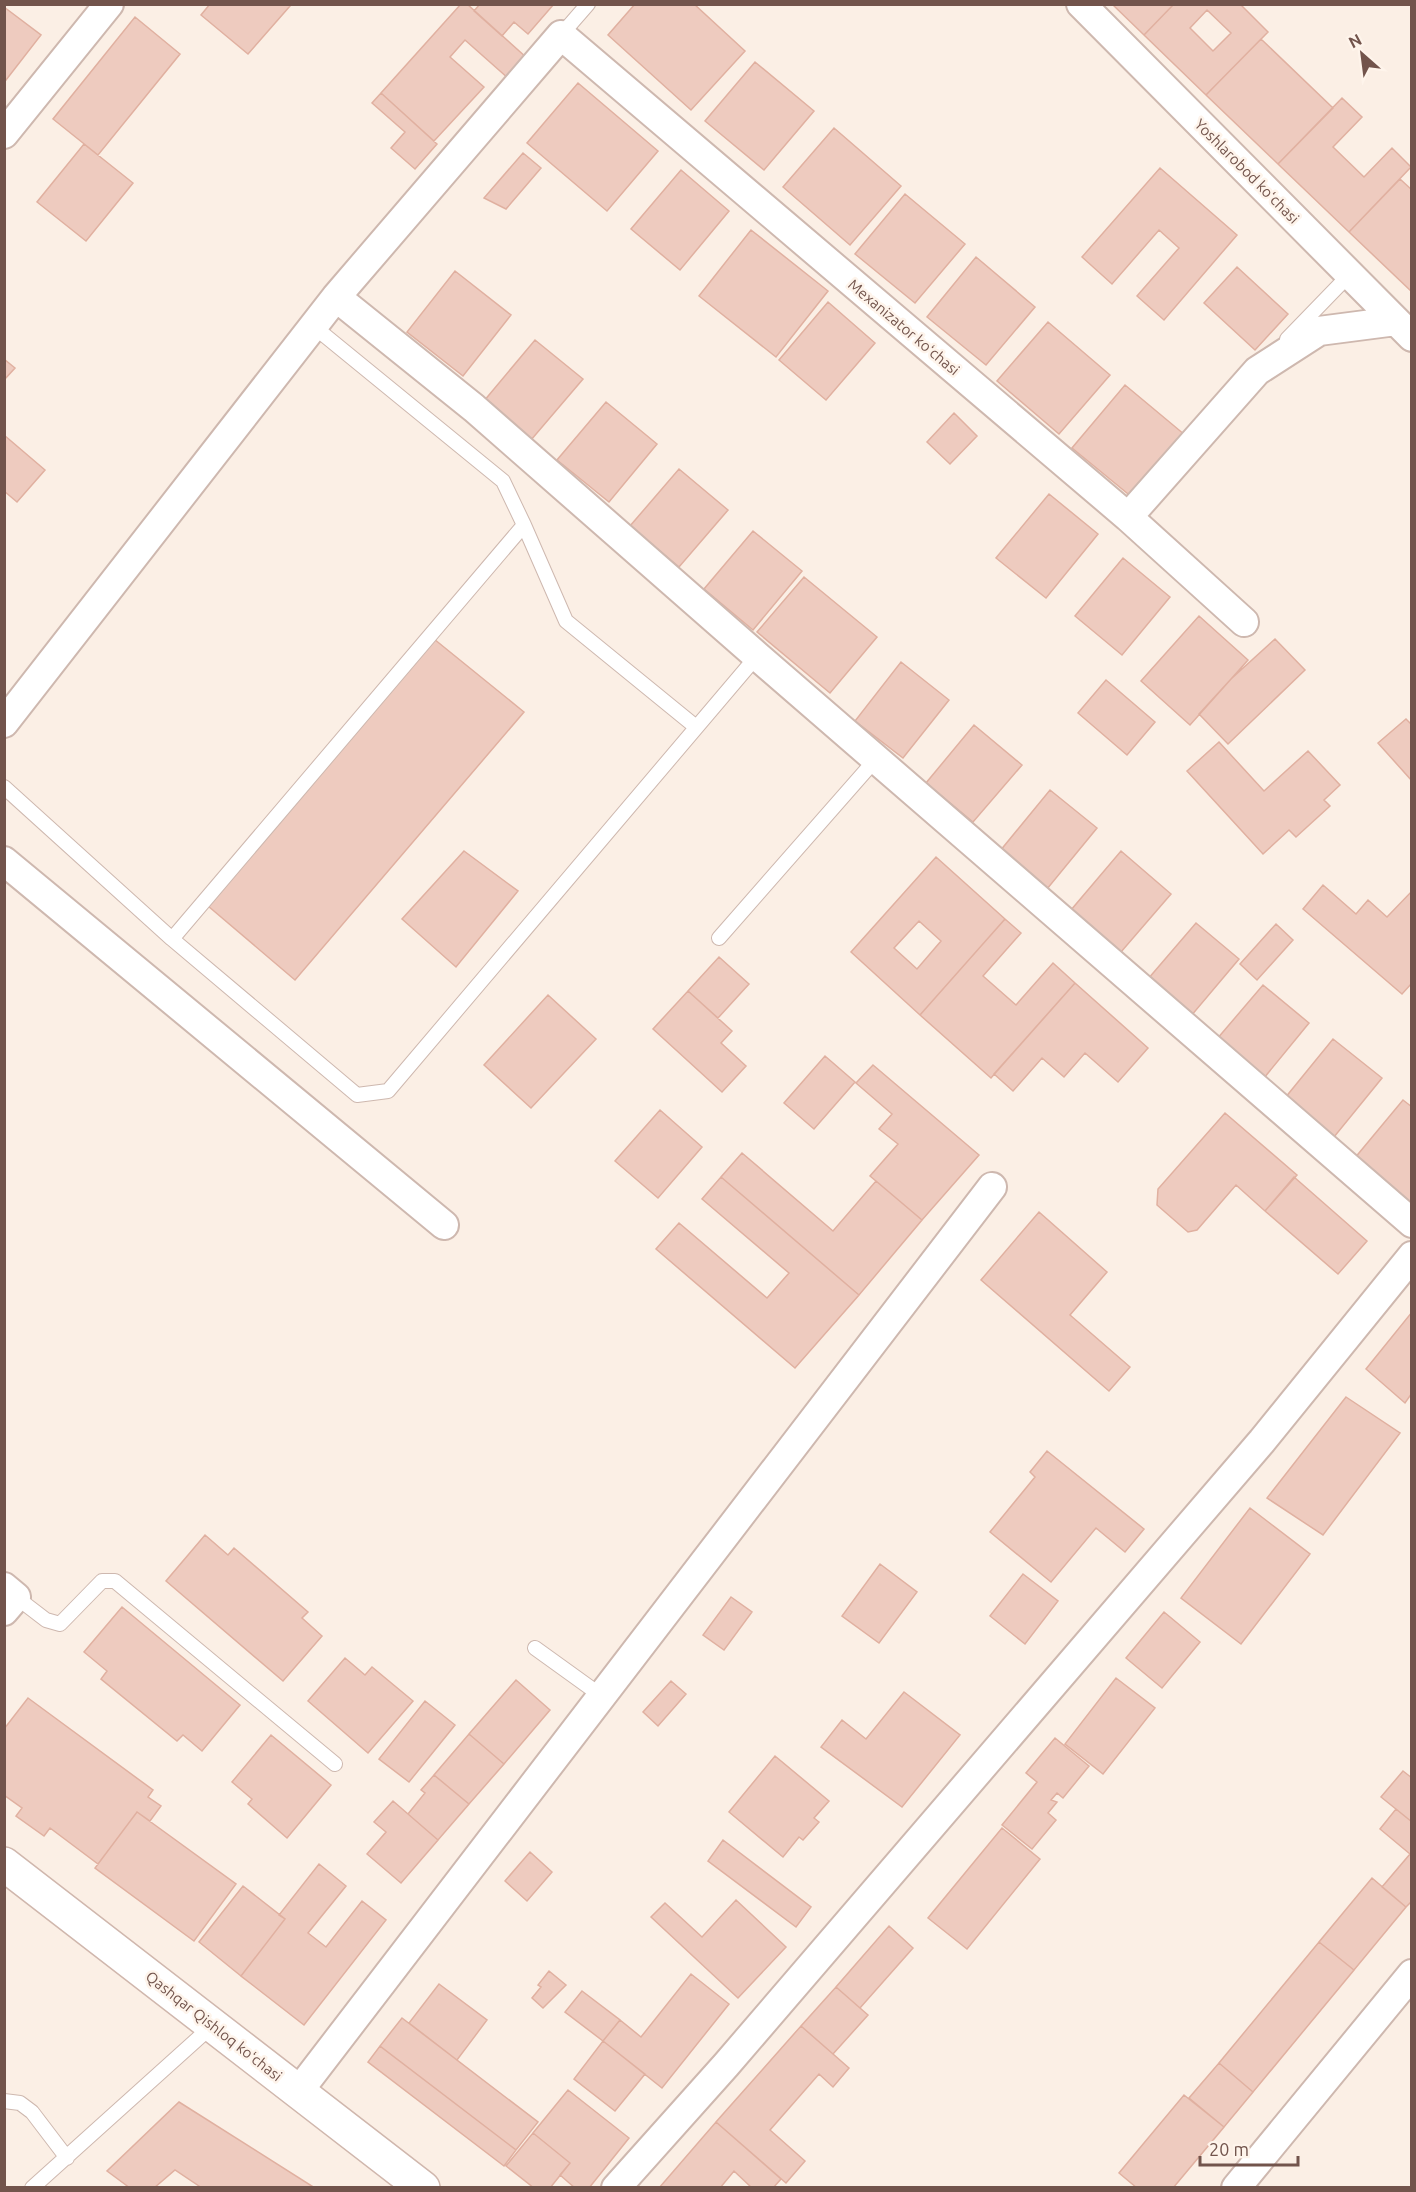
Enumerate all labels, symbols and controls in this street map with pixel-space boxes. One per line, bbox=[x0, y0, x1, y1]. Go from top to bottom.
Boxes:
north arrow bbox=[1332, 24, 1392, 84]
text: N bbox=[1345, 30, 1364, 52]
street label: Yoshlarobod koʻchasi bbox=[1191, 115, 1303, 227]
street label: Mexanizator koʻchasi bbox=[845, 276, 963, 378]
street label: Qashqar Qishloq koʻchasi bbox=[143, 1968, 285, 2084]
scale bar bbox=[1200, 2129, 1298, 2167]
text: 20 m bbox=[1209, 2139, 1249, 2159]

